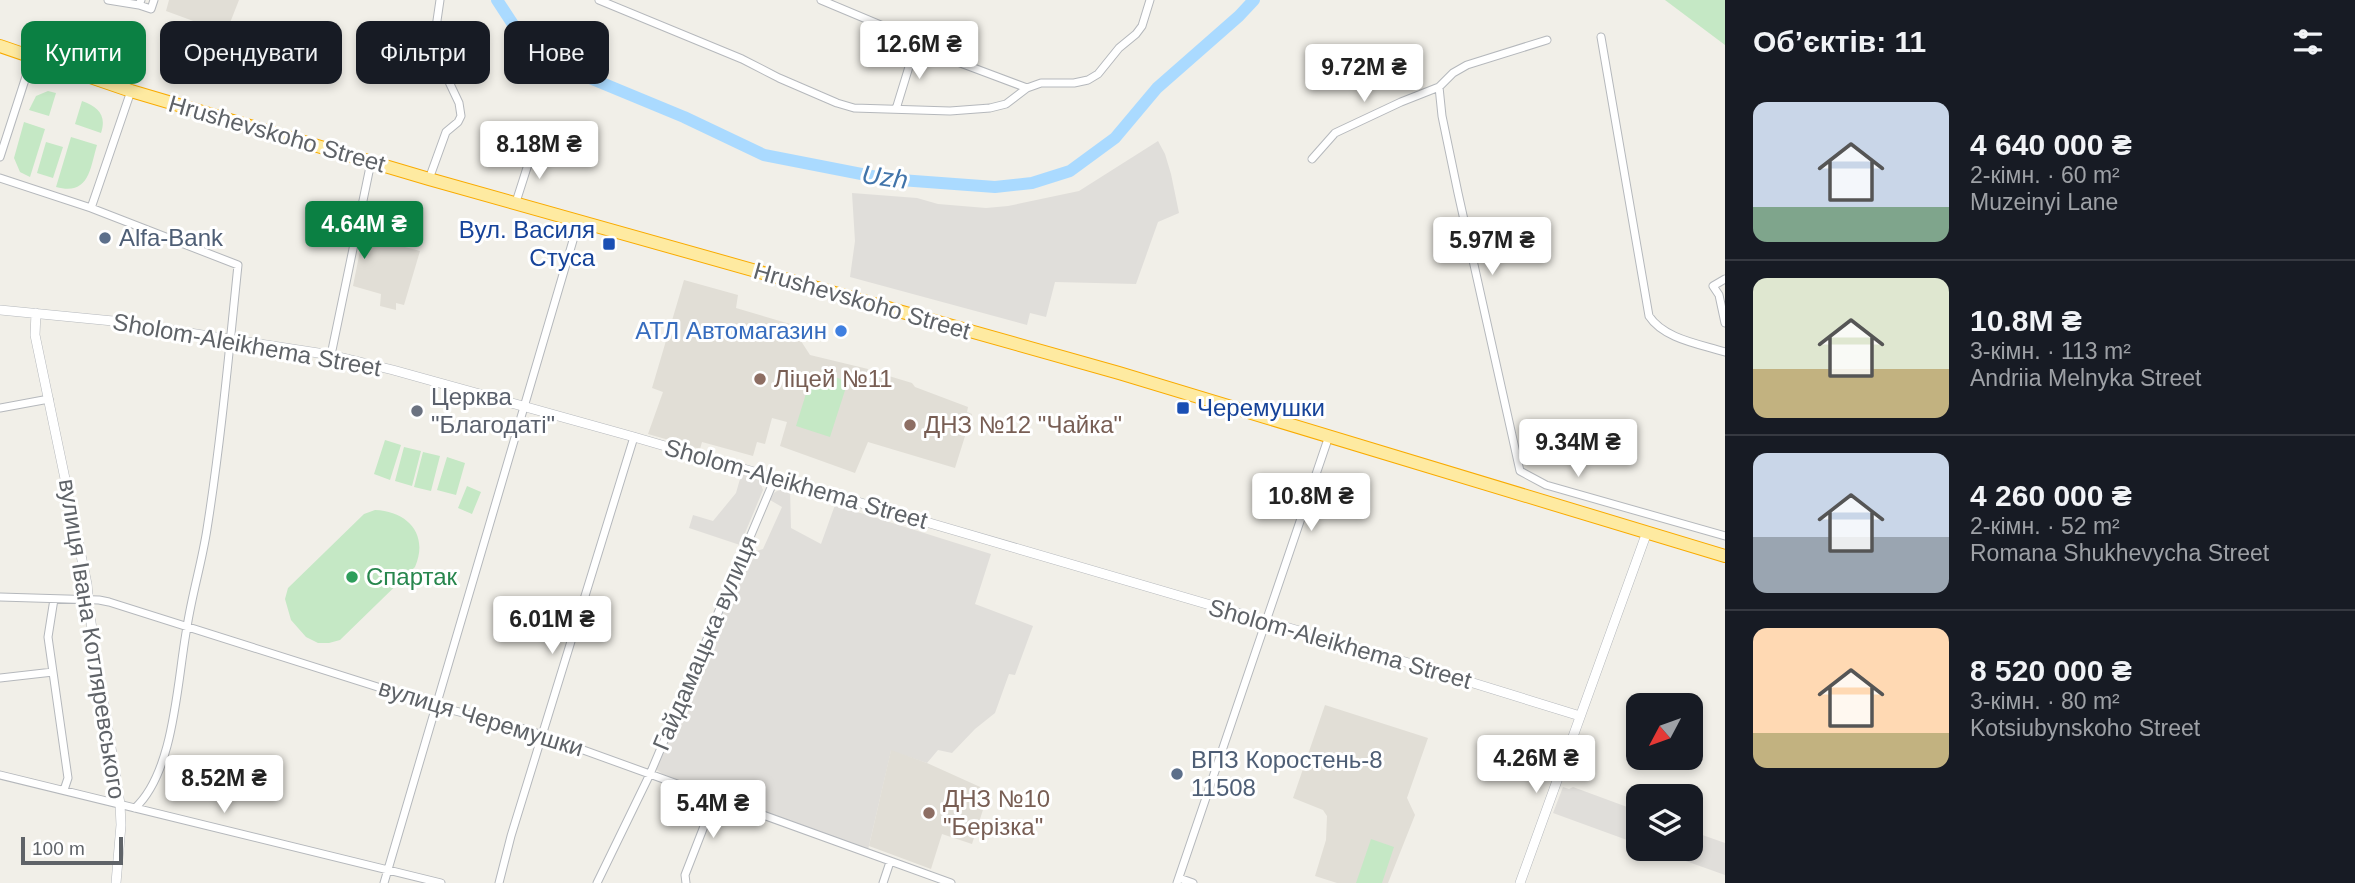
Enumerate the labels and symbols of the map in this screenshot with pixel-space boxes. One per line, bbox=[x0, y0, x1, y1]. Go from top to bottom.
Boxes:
pin: 12.6M ₴ bbox=[854, 22, 984, 81]
pin: 9.72M ₴ bbox=[1299, 44, 1429, 104]
street label: Hrushevskoho Street bbox=[166, 90, 389, 177]
pin: 8.18M ₴ bbox=[474, 122, 604, 181]
water label: Uzh bbox=[860, 159, 910, 195]
pin: 4.64M ₴ bbox=[299, 202, 429, 261]
place label: Вул. Василя Стуса bbox=[459, 216, 596, 271]
pin: 5.97M ₴ bbox=[1427, 218, 1557, 277]
place label: Alfa-Bank bbox=[119, 224, 224, 251]
marker: Alfa-Bank bbox=[97, 230, 113, 246]
marker: Вул. Василя Стуса bbox=[601, 236, 617, 252]
street label: Hrushevskoho Street bbox=[751, 257, 974, 344]
street label: Sholom-Aleikhema Street bbox=[111, 308, 384, 381]
place label: АТЛ Автомагазин bbox=[635, 317, 827, 344]
marker: АТЛ Автомагазин bbox=[833, 323, 849, 339]
place label: Ліцей №11 bbox=[774, 365, 893, 392]
marker: Ліцей №11 bbox=[752, 371, 768, 387]
place label: Церква "Благодаті" bbox=[431, 383, 555, 438]
place label: Черемушки bbox=[1197, 394, 1325, 421]
marker: Черемушки bbox=[1175, 400, 1191, 416]
marker: Церква "Благодаті" bbox=[409, 403, 425, 419]
place label: ДНЗ №12 "Чайка" bbox=[924, 411, 1122, 438]
marker: ДНЗ №12 "Чайка" bbox=[902, 417, 918, 433]
pin: 9.34M ₴ bbox=[1513, 420, 1643, 479]
street label: Sholom-Aleikhema Street bbox=[662, 433, 931, 534]
pin: 10.8M ₴ bbox=[1246, 474, 1376, 533]
street label: вулиця Івана Котляревського bbox=[54, 477, 131, 801]
street label: Гайдамацька вулиця bbox=[647, 531, 762, 754]
place label: Спартак bbox=[366, 563, 458, 590]
marker: Спартак bbox=[344, 569, 360, 585]
street label: Sholom-Aleikhema Street bbox=[1206, 593, 1475, 694]
pin: 6.01M ₴ bbox=[487, 596, 617, 656]
street label: вулиця Черемушки bbox=[376, 674, 587, 761]
north arrow bbox=[1626, 693, 1703, 770]
pin: 4.26M ₴ bbox=[1471, 736, 1601, 795]
place label: ВПЗ Коростень-8 11508 bbox=[1191, 746, 1383, 801]
pin: 8.52M ₴ bbox=[159, 756, 289, 815]
marker: ВПЗ Коростень-8 11508 bbox=[1169, 766, 1185, 782]
pin: 5.4M ₴ bbox=[656, 780, 770, 840]
place label: ДНЗ №10 "Берізка" bbox=[943, 785, 1050, 840]
marker: ДНЗ №10 "Берізка" bbox=[921, 805, 937, 821]
scale bar bbox=[21, 834, 122, 866]

